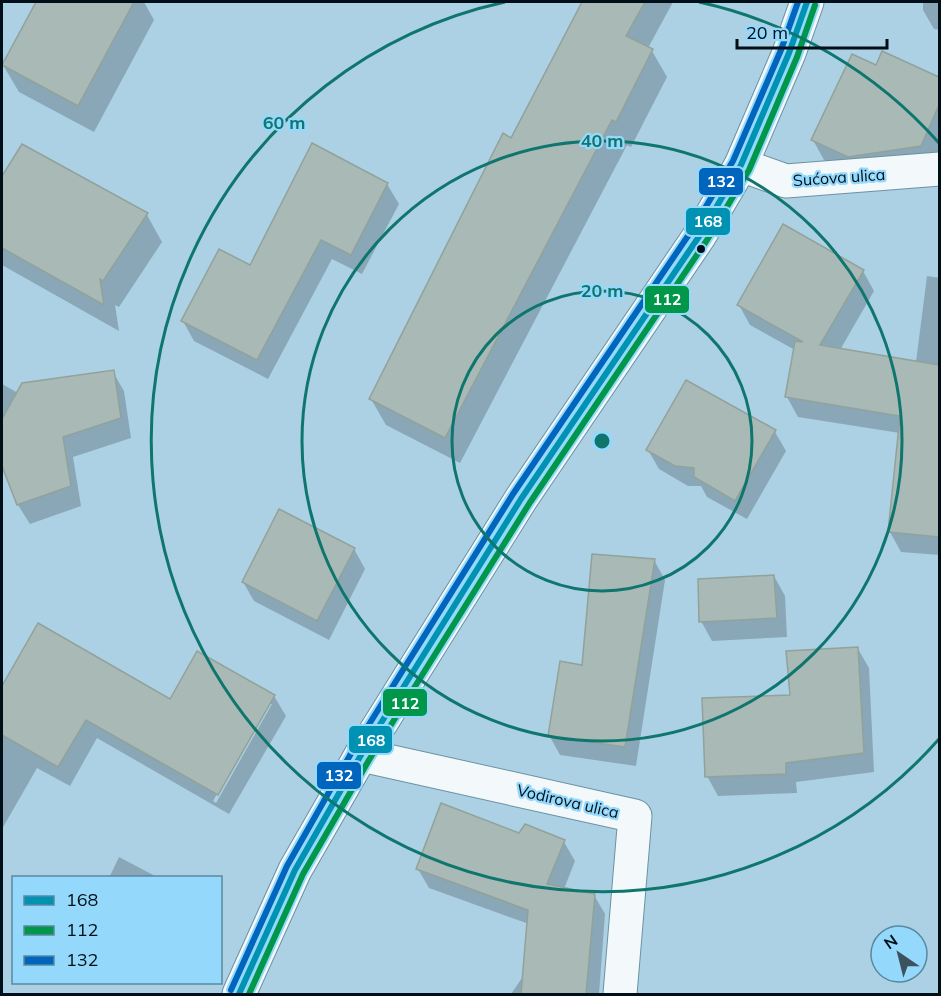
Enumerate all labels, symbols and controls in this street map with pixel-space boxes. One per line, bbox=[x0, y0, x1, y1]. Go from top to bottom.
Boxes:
scale bar bbox=[737, 12, 887, 50]
text: 20 m bbox=[746, 21, 788, 44]
text: 60 m bbox=[263, 111, 305, 134]
text: 40 m bbox=[581, 129, 623, 152]
street label: Sućova ulica bbox=[792, 164, 886, 190]
line badge: 132 bbox=[698, 167, 744, 196]
text: 132 bbox=[707, 171, 735, 191]
line badge: 168 bbox=[685, 207, 731, 236]
text: 168 bbox=[694, 211, 723, 231]
unlabelled marker bbox=[695, 243, 707, 255]
text: 20 m bbox=[581, 279, 623, 302]
line badge: 112 bbox=[644, 285, 690, 314]
text: 112 bbox=[653, 289, 681, 309]
centre of rings bbox=[592, 431, 612, 451]
line badge: 112 bbox=[382, 688, 428, 717]
text: 112 bbox=[391, 693, 419, 713]
line badge: 168 bbox=[348, 725, 393, 754]
text: 168 bbox=[357, 730, 386, 750]
line badge: 132 bbox=[316, 761, 362, 790]
text: 132 bbox=[325, 765, 353, 785]
street label: Vodirova ulica bbox=[515, 780, 621, 822]
legend bbox=[12, 876, 222, 984]
text: 168 bbox=[66, 888, 98, 911]
text: 112 bbox=[66, 918, 98, 941]
north arrow bbox=[869, 924, 929, 984]
text: N bbox=[880, 930, 901, 953]
text: 132 bbox=[66, 948, 98, 971]

